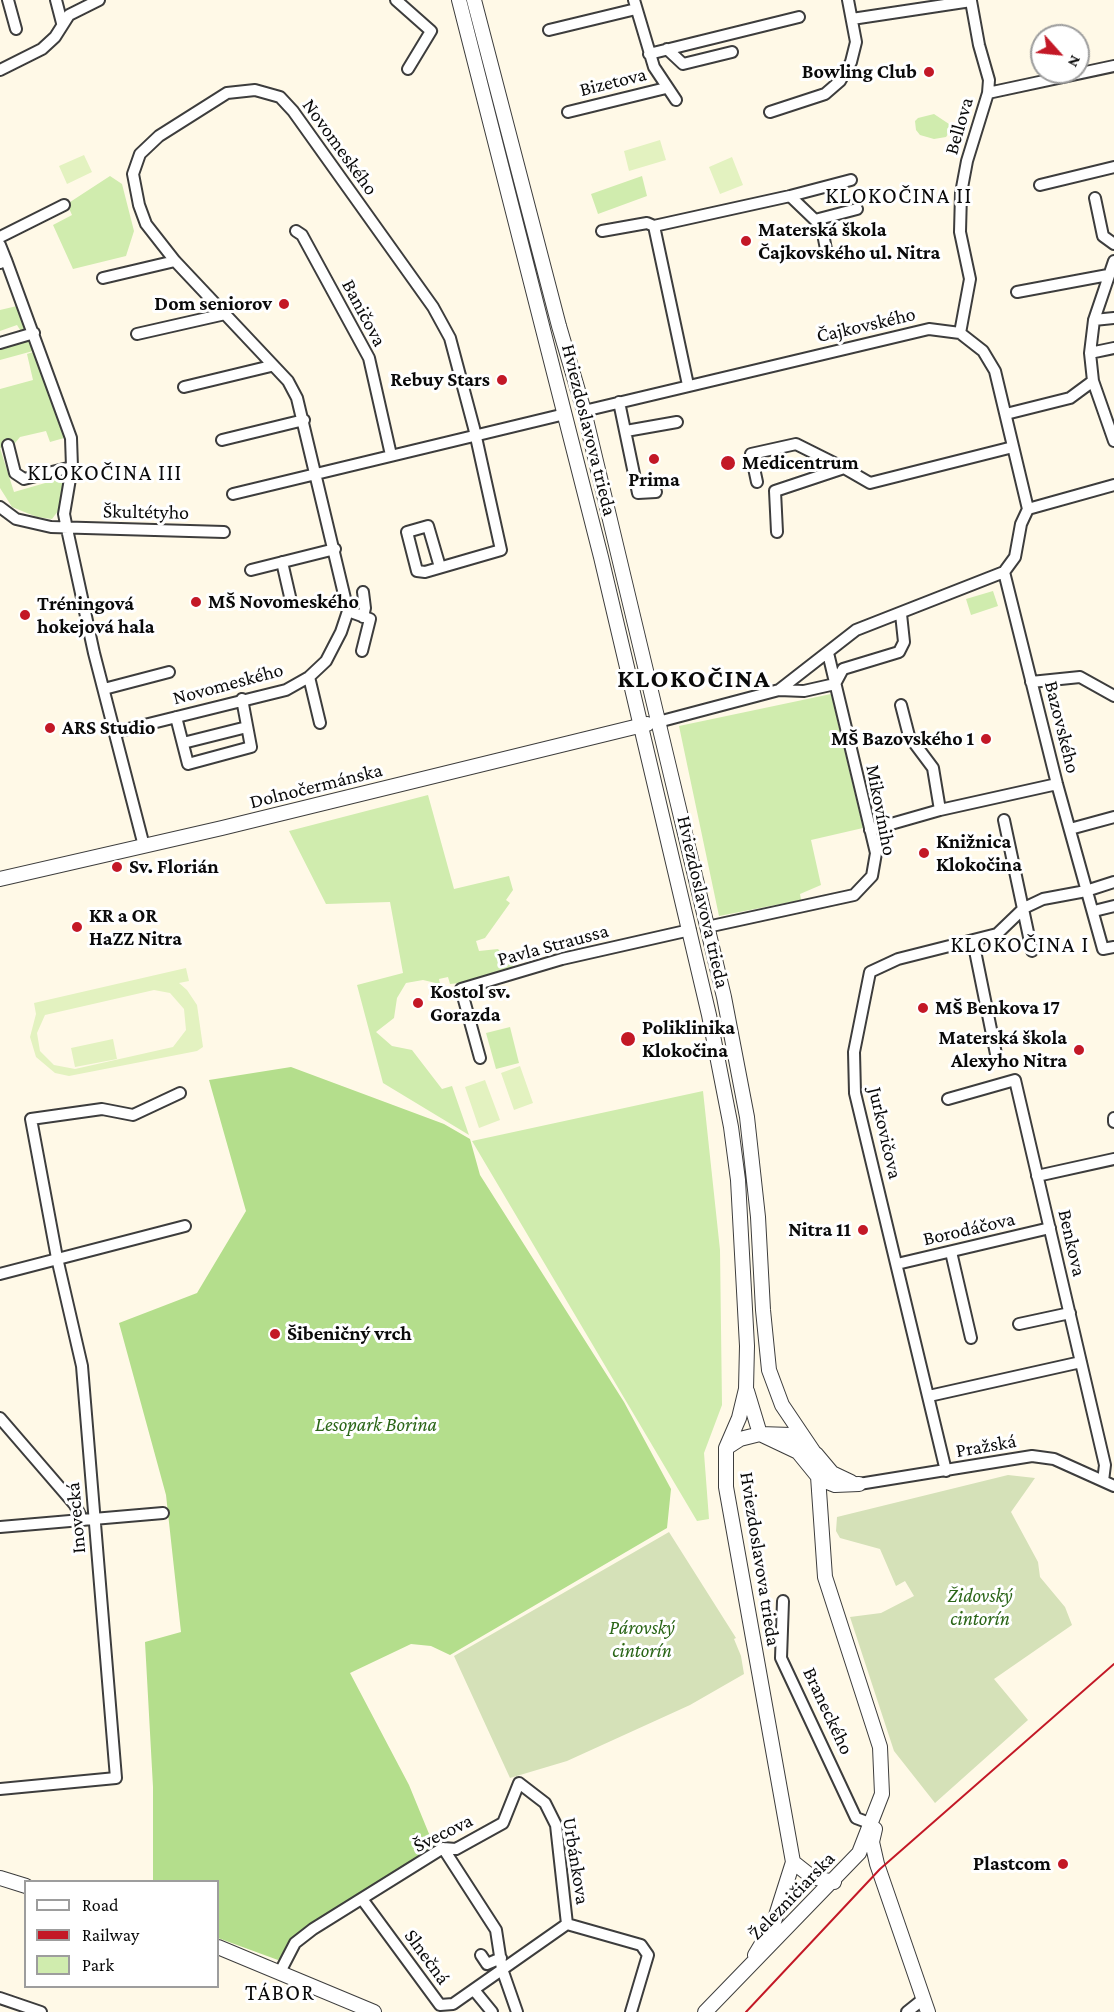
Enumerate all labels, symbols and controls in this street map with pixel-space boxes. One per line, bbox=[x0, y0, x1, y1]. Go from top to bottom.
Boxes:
north arrow bbox=[1030, 24, 1090, 84]
text: N bbox=[1065, 53, 1085, 70]
place label: Bowling Club bbox=[802, 60, 917, 84]
street label: Bizetova bbox=[577, 62, 649, 102]
marker: Bowling Club bbox=[922, 65, 936, 79]
street label: Novomeského bbox=[297, 94, 383, 200]
street label: Bellova bbox=[939, 95, 979, 157]
district label: KLOKOČINA II bbox=[825, 183, 973, 209]
place label: Materská škola Čajkovského ul. Nitra bbox=[758, 218, 940, 265]
marker: Materská škola Čajkovského ul. Nitra bbox=[739, 234, 753, 248]
street label: Baničova bbox=[336, 275, 392, 351]
place label: Dom seniorov bbox=[154, 292, 272, 316]
marker: Dom seniorov bbox=[277, 297, 291, 311]
street label: Čajkovského bbox=[814, 302, 918, 348]
street label: Hviezdoslavova trieda bbox=[556, 342, 622, 518]
place label: Rebuy Stars bbox=[390, 368, 490, 392]
marker: Rebuy Stars bbox=[495, 373, 509, 387]
place label: Medicentrum bbox=[742, 451, 859, 475]
marker: Prima bbox=[647, 452, 661, 466]
marker: Medicentrum bbox=[719, 454, 737, 472]
district label: KLOKOČINA III bbox=[27, 460, 183, 486]
place label: Prima bbox=[628, 468, 680, 492]
street label: Škultétyho bbox=[103, 499, 189, 525]
place label: MŠ Novomeského bbox=[208, 590, 359, 614]
place label: Tréningová hokejová hala bbox=[37, 592, 155, 639]
marker: MŠ Novomeského bbox=[189, 595, 203, 609]
marker: Tréningová hokejová hala bbox=[18, 608, 32, 622]
street label: Novomeského bbox=[170, 658, 286, 710]
district label: KLOKOČINA bbox=[617, 663, 771, 695]
street label: Bazovského bbox=[1039, 678, 1085, 776]
place label: ARS Studio bbox=[62, 716, 155, 740]
marker: ARS Studio bbox=[43, 721, 57, 735]
place label: MŠ Bazovského 1 bbox=[831, 727, 974, 751]
marker: MŠ Bazovského 1 bbox=[979, 732, 993, 746]
street label: Dolnočermánska bbox=[247, 758, 385, 814]
street label: Mikovíniho bbox=[860, 762, 902, 858]
street label: Hviezdoslavova trieda bbox=[671, 813, 735, 991]
place label: Knižnica Klokočina bbox=[936, 830, 1022, 877]
marker: Knižnica Klokočina bbox=[917, 846, 931, 860]
place label: Sv. Florián bbox=[129, 855, 219, 879]
marker: Sv. Florián bbox=[110, 860, 124, 874]
place label: KR a OR HaZZ Nitra bbox=[89, 904, 182, 951]
street label: Pavla Straussa bbox=[495, 919, 611, 971]
marker: KR a OR HaZZ Nitra bbox=[70, 920, 84, 934]
district label: KLOKOČINA I bbox=[950, 932, 1090, 958]
place label: Kostol sv. Gorazda bbox=[430, 980, 511, 1027]
marker: Kostol sv. Gorazda bbox=[411, 996, 425, 1010]
place label: MŠ Benkova 17 bbox=[935, 996, 1060, 1020]
marker: MŠ Benkova 17 bbox=[916, 1001, 930, 1015]
place label: Poliklinika Klokočina bbox=[642, 1016, 735, 1063]
place label: Materská škola Alexyho Nitra bbox=[939, 1026, 1067, 1073]
marker: Poliklinika Klokočina bbox=[619, 1030, 637, 1048]
marker: Materská škola Alexyho Nitra bbox=[1072, 1043, 1086, 1057]
street label: Jurkovičova bbox=[863, 1085, 907, 1181]
street label: Borodáčova bbox=[921, 1207, 1017, 1251]
street label: Benkova bbox=[1053, 1207, 1091, 1279]
place label: Nitra 11 bbox=[788, 1218, 851, 1242]
marker: Nitra 11 bbox=[856, 1223, 870, 1237]
place label: Šibeničný vrch bbox=[287, 1322, 412, 1346]
marker: Šibeničný vrch bbox=[268, 1327, 282, 1341]
park label: Lesopark Borina bbox=[315, 1413, 437, 1437]
street label: Pražská bbox=[954, 1429, 1018, 1463]
street label: Hviezdoslavova trieda bbox=[734, 1470, 786, 1648]
street label: Inovecká bbox=[61, 1481, 91, 1555]
park label: Židovský cintorín bbox=[947, 1584, 1013, 1631]
park label: Párovský cintorín bbox=[609, 1616, 675, 1663]
street label: Braneckého bbox=[797, 1664, 859, 1758]
street label: Švecova bbox=[409, 1808, 477, 1858]
street label: Urbánkova bbox=[557, 1816, 595, 1906]
street label: Železničiarska bbox=[744, 1847, 840, 1945]
place label: Plastcom bbox=[973, 1852, 1051, 1876]
marker: Plastcom bbox=[1056, 1857, 1070, 1871]
legend bbox=[24, 1880, 219, 1988]
text: Road bbox=[82, 1895, 119, 1915]
text: Railway bbox=[82, 1925, 139, 1945]
street label: Slnečná bbox=[399, 1925, 455, 1989]
text: Park bbox=[82, 1955, 114, 1975]
district label: TÁBOR bbox=[245, 1980, 315, 2006]

